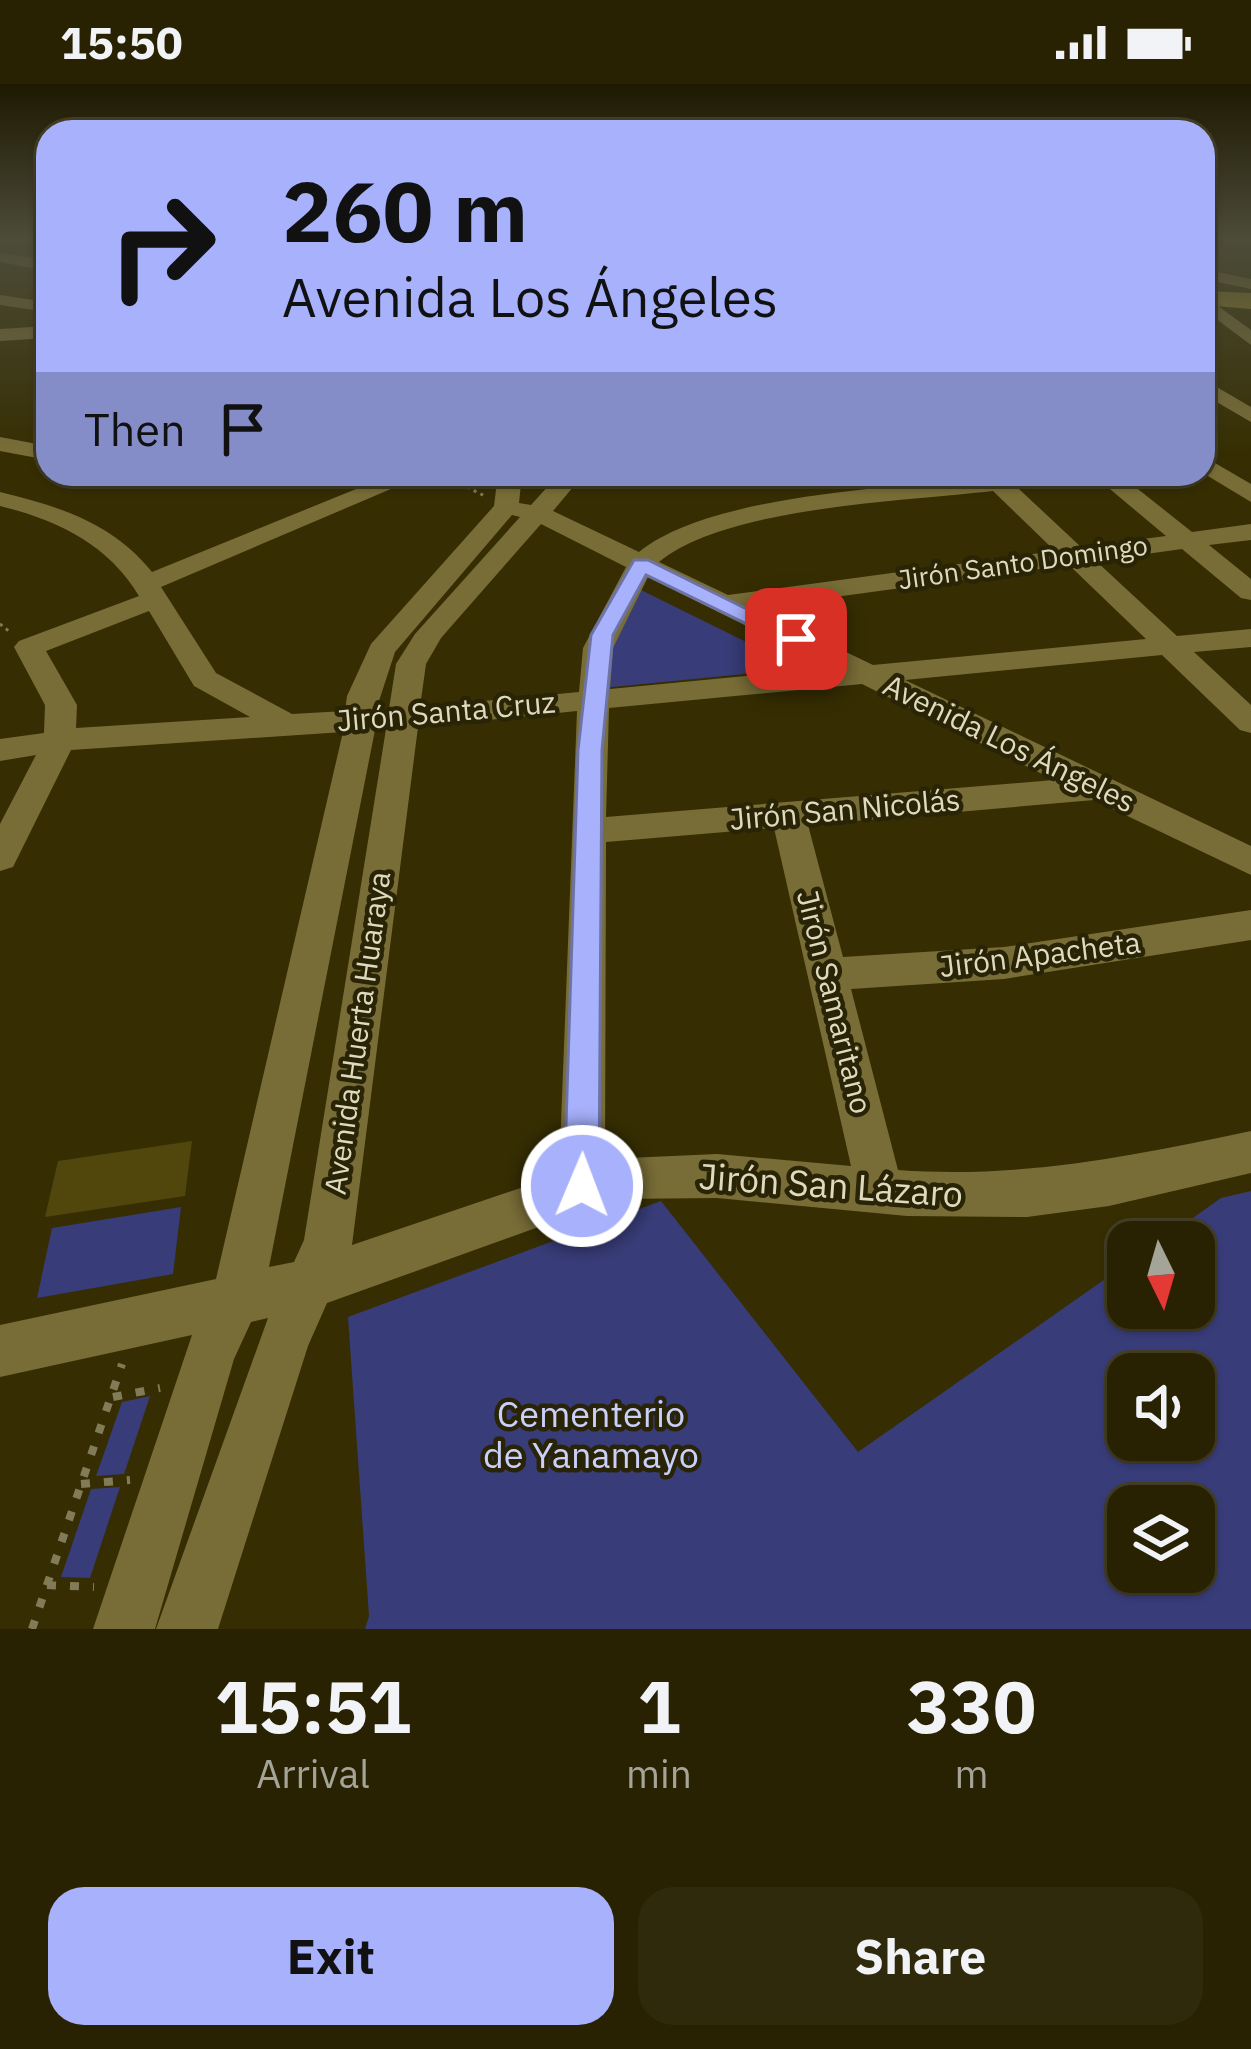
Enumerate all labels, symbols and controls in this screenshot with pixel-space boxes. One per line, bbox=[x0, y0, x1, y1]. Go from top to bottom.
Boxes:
text: 15:50 bbox=[60, 13, 183, 71]
text: 260 m bbox=[282, 156, 528, 265]
icon: right bbox=[84, 168, 240, 324]
text: Avenida Los Ángeles bbox=[282, 262, 778, 332]
icon: arrive bbox=[210, 396, 276, 462]
text: Then bbox=[84, 400, 186, 458]
street label: Jirón Santo Domingo bbox=[896, 527, 1150, 596]
pin bbox=[745, 588, 847, 690]
icon: arrive bbox=[763, 606, 829, 672]
street label: Avenida Los Ángeles bbox=[877, 665, 1142, 821]
street label: Jirón Santa Cruz bbox=[335, 682, 557, 739]
street label: Jirón San Nicolás bbox=[728, 779, 962, 838]
street label: Avenida Huerta Huaraya bbox=[315, 869, 398, 1197]
street label: Jirón Samaritano bbox=[789, 886, 882, 1118]
street label: Jirón Apacheta bbox=[937, 922, 1143, 985]
position arrow bbox=[519, 1123, 645, 1249]
street label: Jirón San Lázaro bbox=[697, 1152, 965, 1217]
north arrow bbox=[1107, 1221, 1215, 1329]
map controls bbox=[1107, 1221, 1215, 1593]
button: sound bbox=[1107, 1353, 1215, 1461]
park label: Cementerio de Yanamayo bbox=[483, 1390, 699, 1478]
button: layers bbox=[1107, 1485, 1215, 1593]
text: 15:51 bbox=[215, 1659, 411, 1753]
text: 1 bbox=[637, 1659, 681, 1753]
text: 330 bbox=[907, 1659, 1036, 1753]
text: Arrival bbox=[256, 1748, 370, 1799]
text: min bbox=[626, 1748, 692, 1799]
text: m bbox=[954, 1748, 989, 1799]
button: Exit bbox=[48, 1887, 614, 2025]
button: Share bbox=[638, 1887, 1203, 2025]

